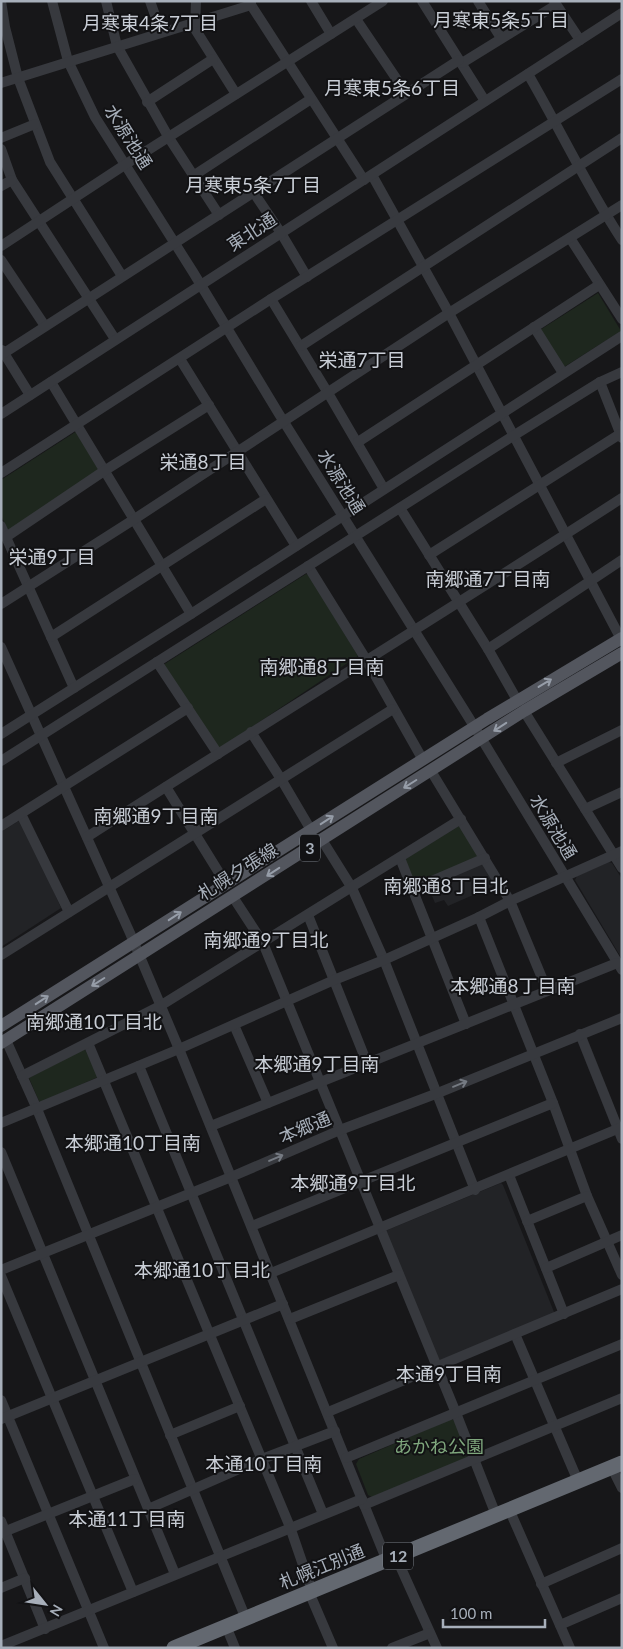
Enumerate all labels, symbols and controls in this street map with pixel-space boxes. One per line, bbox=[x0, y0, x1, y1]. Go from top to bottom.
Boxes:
district label: 月寒東5条5丁目 bbox=[433, 8, 569, 31]
district label: 月寒東4条7丁目 bbox=[82, 11, 218, 34]
district label: 月寒東5条6丁目 bbox=[324, 76, 460, 99]
street label: 水源池通 bbox=[100, 100, 157, 173]
district label: 月寒東5条7丁目 bbox=[185, 173, 321, 196]
street label: 東北通 bbox=[223, 207, 280, 255]
district label: 栄通7丁目 bbox=[318, 348, 406, 371]
street label: 水源池通 bbox=[313, 445, 370, 518]
district label: 栄通8丁目 bbox=[159, 450, 247, 473]
district label: 栄通9丁目 bbox=[8, 545, 96, 568]
district label: 南郷通7丁目南 bbox=[425, 567, 551, 590]
district label: 南郷通8丁目南 bbox=[259, 655, 385, 678]
one-way arrow bbox=[538, 678, 552, 688]
one-way arrow bbox=[493, 723, 507, 733]
one-way arrow bbox=[404, 780, 418, 790]
street label: 水源池通 bbox=[526, 790, 582, 863]
district label: 南郷通9丁目南 bbox=[93, 804, 219, 827]
one-way arrow bbox=[319, 815, 333, 825]
road number: 3 bbox=[300, 834, 320, 861]
street label: 札幌夕張線 bbox=[193, 838, 281, 904]
one-way arrow bbox=[266, 866, 280, 877]
district label: 南郷通8丁目北 bbox=[383, 874, 509, 897]
one-way arrow bbox=[167, 911, 181, 921]
district label: 南郷通9丁目北 bbox=[203, 928, 329, 951]
district label: 本郷通8丁目南 bbox=[450, 974, 576, 997]
one-way arrow bbox=[91, 978, 105, 988]
one-way arrow bbox=[35, 995, 49, 1005]
district label: 南郷通10丁目北 bbox=[26, 1010, 162, 1033]
district label: 本郷通9丁目南 bbox=[254, 1052, 380, 1075]
one-way arrow bbox=[452, 1079, 467, 1088]
street label: 本郷通 bbox=[275, 1106, 334, 1148]
district label: 本郷通10丁目南 bbox=[65, 1131, 201, 1154]
one-way arrow bbox=[268, 1152, 283, 1162]
district label: 本郷通9丁目北 bbox=[290, 1171, 416, 1194]
district label: 本郷通10丁目北 bbox=[134, 1258, 270, 1281]
district label: 本通9丁目南 bbox=[396, 1362, 502, 1385]
park label: あかね公園 bbox=[394, 1435, 484, 1457]
district label: 本通10丁目南 bbox=[205, 1452, 323, 1475]
district label: 本通11丁目南 bbox=[68, 1507, 186, 1530]
street label: 札幌江別通 bbox=[276, 1539, 367, 1593]
road number: 12 bbox=[383, 1542, 413, 1570]
north arrow bbox=[20, 1579, 70, 1629]
scale bar bbox=[443, 1596, 546, 1628]
text: N bbox=[47, 1602, 67, 1620]
text: 100 m bbox=[450, 1604, 492, 1622]

